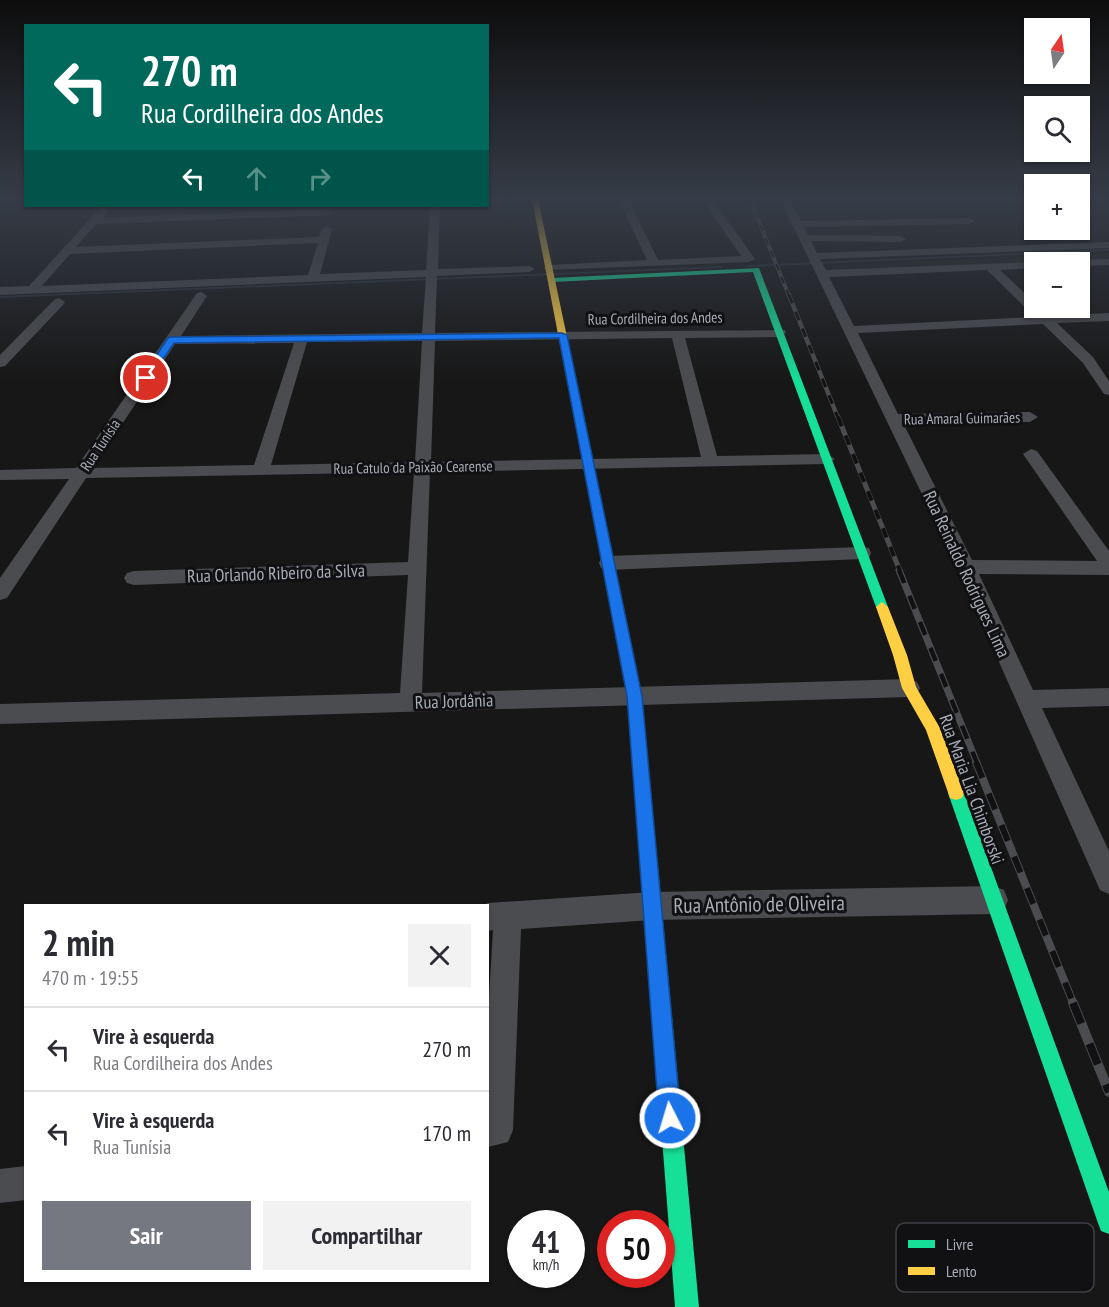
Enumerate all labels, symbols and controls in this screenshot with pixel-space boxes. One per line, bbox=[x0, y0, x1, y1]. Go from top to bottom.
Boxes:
north arrow bbox=[1024, 18, 1090, 84]
map controls bbox=[1024, 18, 1090, 318]
text: 270 m bbox=[141, 43, 238, 98]
icon: left bbox=[42, 48, 120, 126]
text: Rua Cordilheira dos Andes bbox=[141, 96, 384, 130]
button: search bbox=[1024, 96, 1090, 162]
icon: left bbox=[177, 162, 210, 195]
icon: ahead bbox=[240, 162, 273, 195]
icon: right bbox=[303, 162, 336, 195]
button: + bbox=[1024, 174, 1090, 240]
button: − bbox=[1024, 252, 1090, 318]
street label: Rua Cordilheira dos Andes bbox=[587, 307, 723, 329]
pin bbox=[120, 352, 171, 403]
icon: arrive bbox=[129, 361, 162, 394]
street label: Rua Amaral Guimarães bbox=[904, 407, 1020, 429]
street label: Rua Tunísia bbox=[76, 415, 124, 475]
street label: Rua Catulo da Paixão Cearense bbox=[333, 456, 493, 478]
street label: Rua Reinaldo Rodrigues Lima bbox=[918, 487, 1016, 661]
street label: Rua Orlando Ribeiro da Silva bbox=[187, 558, 365, 588]
street label: Rua Jordânia bbox=[414, 688, 494, 714]
street label: Rua Maria Lia Chimborski bbox=[934, 711, 1010, 867]
street label: Rua Antônio de Oliveira bbox=[673, 889, 845, 919]
text: 2 min bbox=[42, 919, 115, 966]
button: close bbox=[408, 924, 471, 987]
text: 470 m · 19:55 bbox=[42, 965, 139, 991]
text: Vire à esquerda bbox=[93, 1022, 214, 1050]
icon: left bbox=[42, 1033, 75, 1066]
text: 270 m bbox=[422, 1035, 471, 1063]
text: Rua Cordilheira dos Andes bbox=[93, 1050, 273, 1076]
position arrow bbox=[638, 1086, 702, 1150]
text: Vire à esquerda bbox=[93, 1106, 214, 1134]
icon: left bbox=[42, 1117, 75, 1150]
text: 170 m bbox=[422, 1119, 471, 1147]
text: Rua Tunísia bbox=[93, 1134, 171, 1160]
button: Sair bbox=[42, 1201, 251, 1270]
button: Compartilhar bbox=[263, 1201, 471, 1270]
speed limit sign: 50 bbox=[597, 1210, 675, 1288]
text: 41 bbox=[532, 1222, 560, 1261]
legend bbox=[896, 1223, 1094, 1292]
text: Livre bbox=[946, 1234, 973, 1254]
text: km/h bbox=[533, 1255, 559, 1274]
text: Lento bbox=[946, 1261, 977, 1281]

